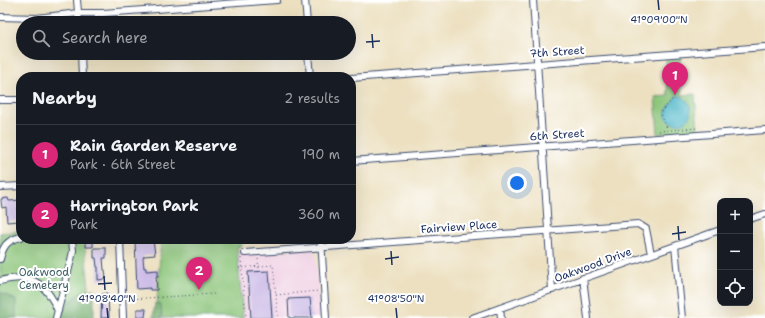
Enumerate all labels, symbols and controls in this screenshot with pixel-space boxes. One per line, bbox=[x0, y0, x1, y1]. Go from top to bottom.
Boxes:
text: 41°09'00"N bbox=[630, 13, 688, 26]
search box bbox=[16, 16, 356, 60]
icon: search bbox=[30, 27, 52, 49]
text: Search here bbox=[62, 28, 148, 48]
street label: 7th Street bbox=[529, 43, 585, 61]
pin: 1 bbox=[662, 62, 688, 95]
text: Nearby bbox=[32, 87, 97, 109]
text: 2 results bbox=[284, 90, 340, 107]
street label: 6th Street bbox=[529, 126, 585, 144]
text: Rain Garden Reserve bbox=[70, 136, 237, 156]
text: 1 bbox=[42, 146, 48, 163]
text: 190 m bbox=[301, 146, 340, 163]
text: Park · 6th Street bbox=[70, 156, 176, 173]
your location bbox=[507, 173, 527, 193]
text: Harrington Park bbox=[70, 196, 199, 216]
map controls bbox=[717, 198, 753, 306]
button: + bbox=[717, 198, 753, 234]
text: 2 bbox=[40, 206, 50, 223]
text: 360 m bbox=[298, 206, 340, 223]
text: Park bbox=[70, 216, 98, 233]
street label: Fairview Place bbox=[420, 217, 498, 237]
button: − bbox=[717, 234, 753, 270]
street label: Oakwood Drive bbox=[552, 244, 634, 286]
pin: 2 bbox=[186, 257, 212, 290]
park label: Oakwood Cemetery bbox=[19, 265, 69, 293]
button: locate bbox=[717, 270, 753, 306]
text: 41°08'40"N bbox=[78, 292, 136, 305]
text: 41°08'50"N bbox=[368, 292, 424, 305]

